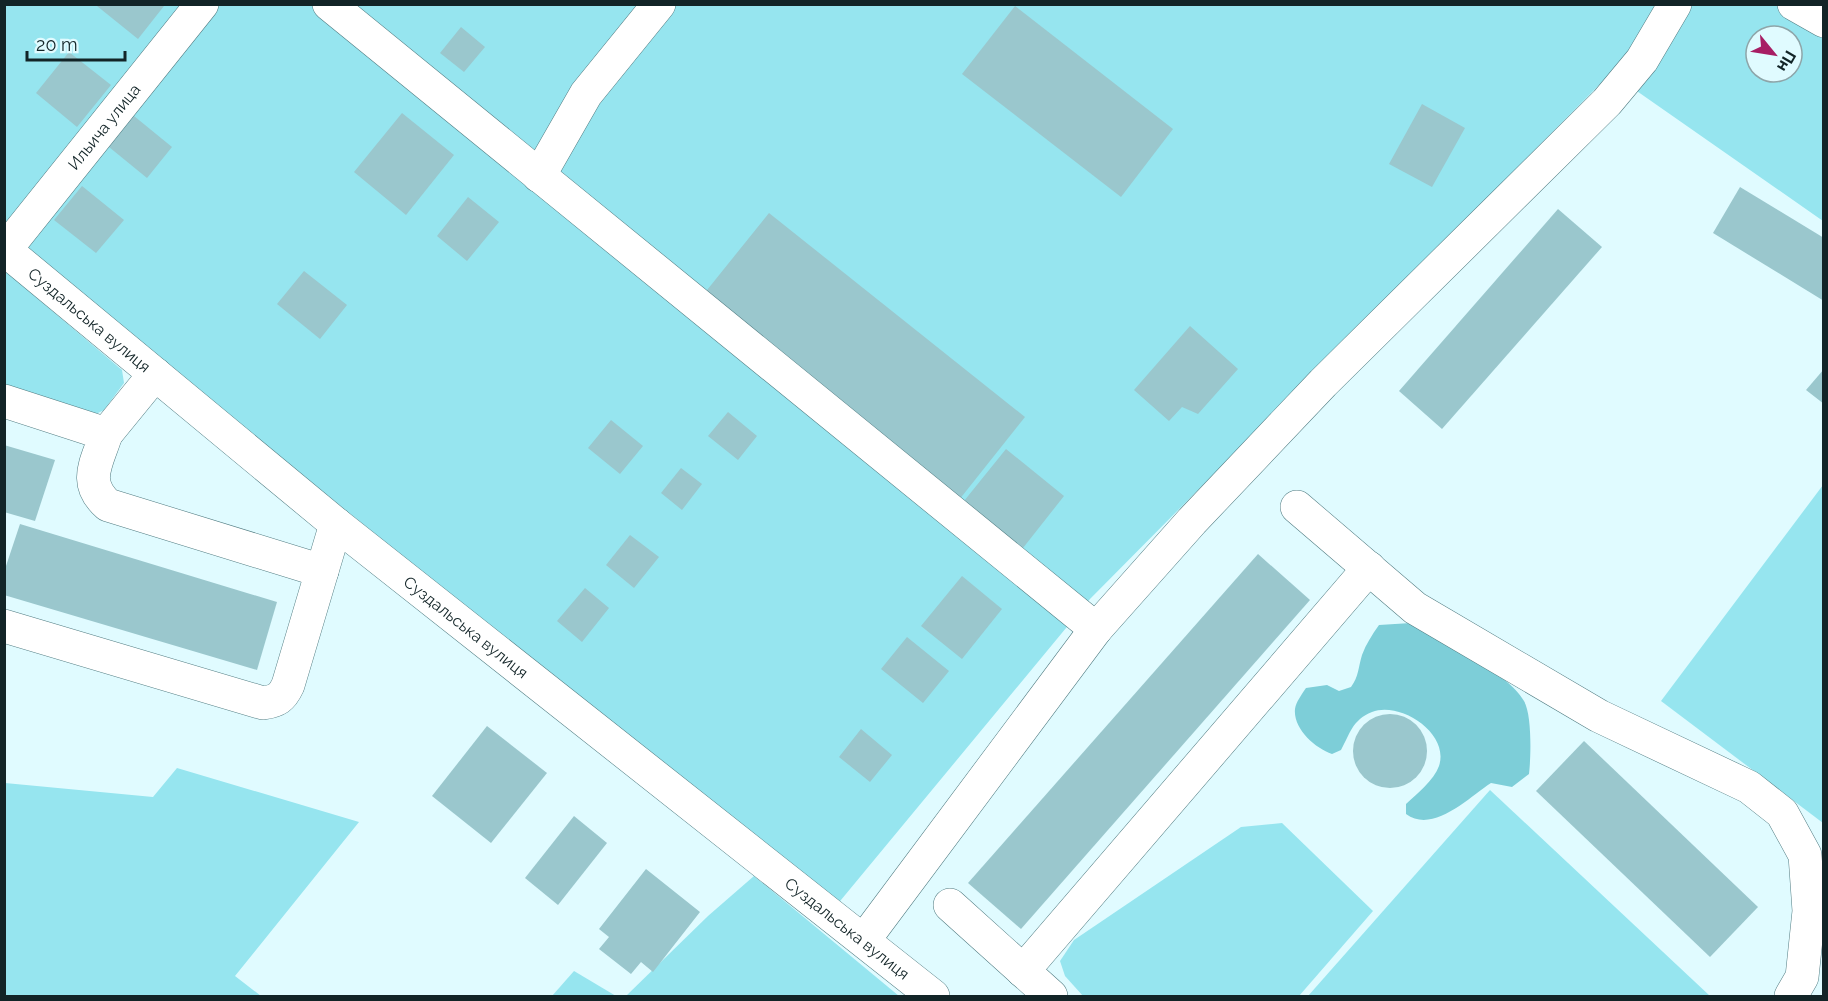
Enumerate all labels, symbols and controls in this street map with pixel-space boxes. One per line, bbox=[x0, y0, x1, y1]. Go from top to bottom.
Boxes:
scale bar bbox=[27, 24, 124, 62]
north arrow bbox=[1744, 24, 1804, 84]
text: 20 m bbox=[36, 34, 78, 55]
text: Пн bbox=[1773, 47, 1800, 75]
street label: Ильича улица bbox=[64, 80, 144, 173]
street label: Суздальська вулиця bbox=[24, 264, 154, 376]
street label: Суздальська вулиця bbox=[400, 572, 532, 682]
street label: Суздальська вулиця bbox=[781, 873, 913, 983]

